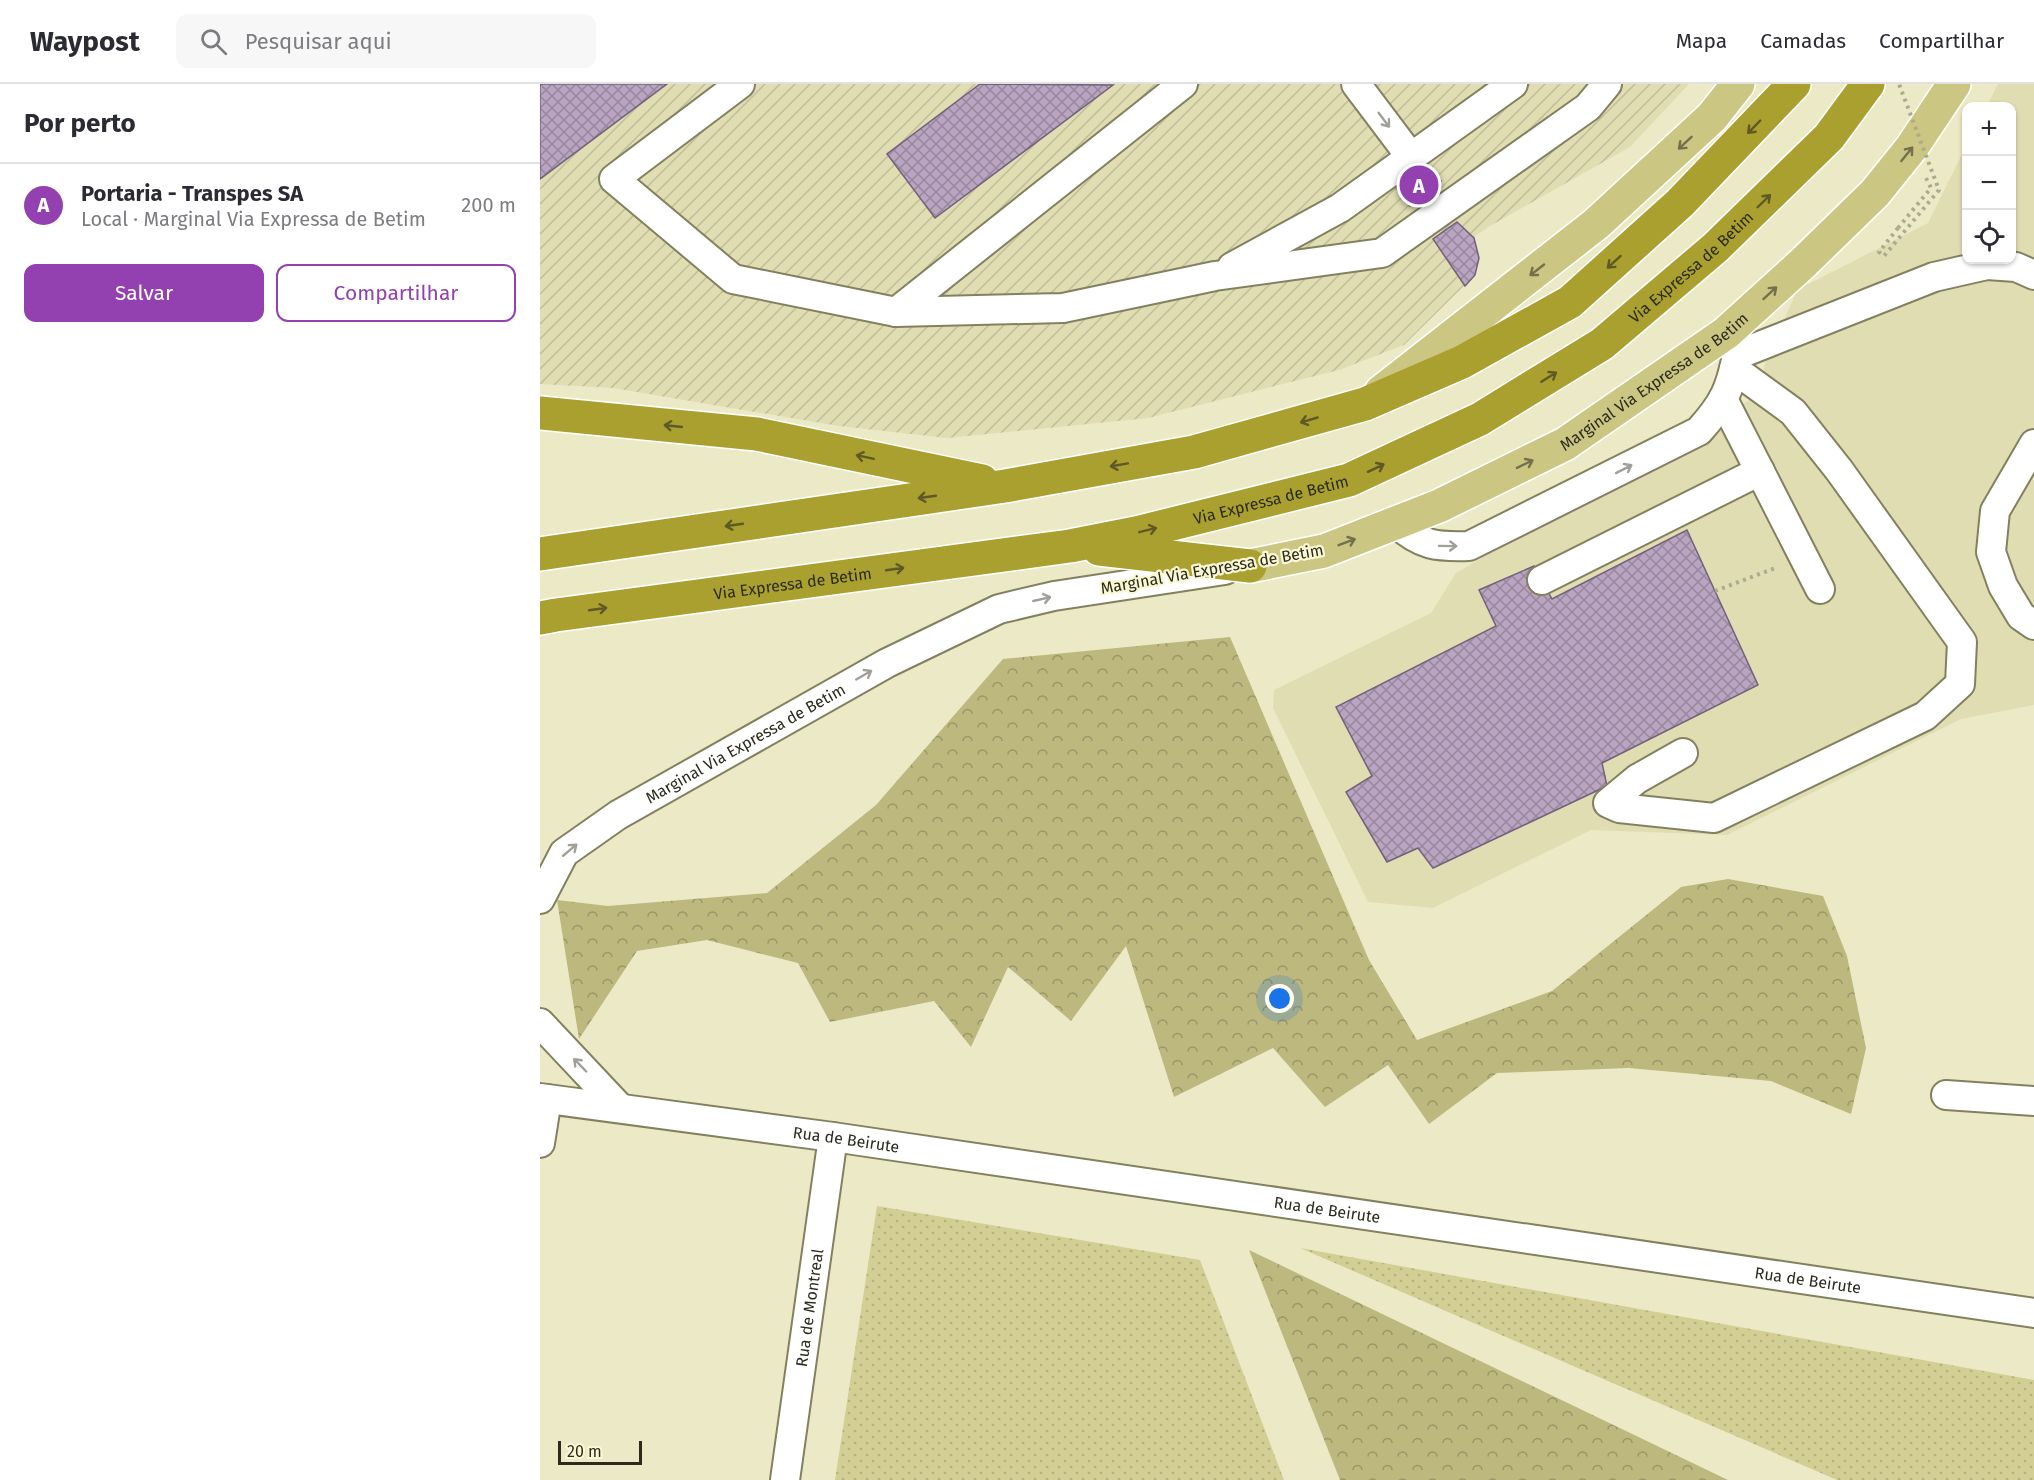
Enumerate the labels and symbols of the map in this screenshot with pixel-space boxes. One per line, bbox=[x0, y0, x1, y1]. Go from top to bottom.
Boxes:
one-way arrow bbox=[1378, 112, 1390, 128]
one-way arrow bbox=[1747, 119, 1762, 134]
one-way arrow bbox=[1677, 135, 1692, 150]
one-way arrow bbox=[1900, 146, 1913, 162]
pin: A bbox=[1400, 162, 1438, 208]
one-way arrow bbox=[1756, 193, 1771, 208]
street label: Via Expressa de Betim bbox=[1625, 207, 1757, 327]
one-way arrow bbox=[1607, 255, 1622, 269]
one-way arrow bbox=[1529, 263, 1545, 276]
one-way arrow bbox=[1762, 286, 1777, 300]
street label: Marginal Via Expressa de Betim bbox=[1556, 308, 1752, 454]
one-way arrow bbox=[1540, 370, 1557, 383]
one-way arrow bbox=[1300, 415, 1319, 426]
one-way arrow bbox=[663, 420, 683, 431]
one-way arrow bbox=[856, 451, 875, 462]
one-way arrow bbox=[1516, 457, 1534, 469]
one-way arrow bbox=[1110, 460, 1130, 471]
one-way arrow bbox=[1367, 461, 1385, 473]
one-way arrow bbox=[1615, 462, 1633, 474]
street label: Via Expressa de Betim bbox=[1191, 471, 1350, 528]
one-way arrow bbox=[918, 492, 937, 503]
one-way arrow bbox=[725, 520, 744, 531]
one-way arrow bbox=[1138, 523, 1157, 535]
one-way arrow bbox=[1337, 536, 1356, 547]
street label: Marginal Via Expressa de Betim bbox=[1099, 540, 1325, 598]
one-way arrow bbox=[1437, 541, 1457, 552]
street label: Via Expressa de Betim bbox=[712, 563, 873, 603]
one-way arrow bbox=[885, 564, 904, 575]
one-way arrow bbox=[1032, 592, 1051, 604]
one-way arrow bbox=[587, 603, 607, 614]
one-way arrow bbox=[855, 669, 872, 681]
street label: Marginal Via Expressa de Betim bbox=[642, 679, 848, 807]
one-way arrow bbox=[562, 843, 578, 856]
your location bbox=[1265, 984, 1294, 1013]
one-way arrow bbox=[573, 1058, 587, 1073]
street label: Rua de Beirute bbox=[792, 1122, 901, 1156]
street label: Rua de Beirute bbox=[1273, 1192, 1382, 1227]
street label: Rua de Montreal bbox=[791, 1247, 827, 1368]
street label: Rua de Beirute bbox=[1754, 1263, 1862, 1297]
scale bar bbox=[558, 1438, 642, 1466]

